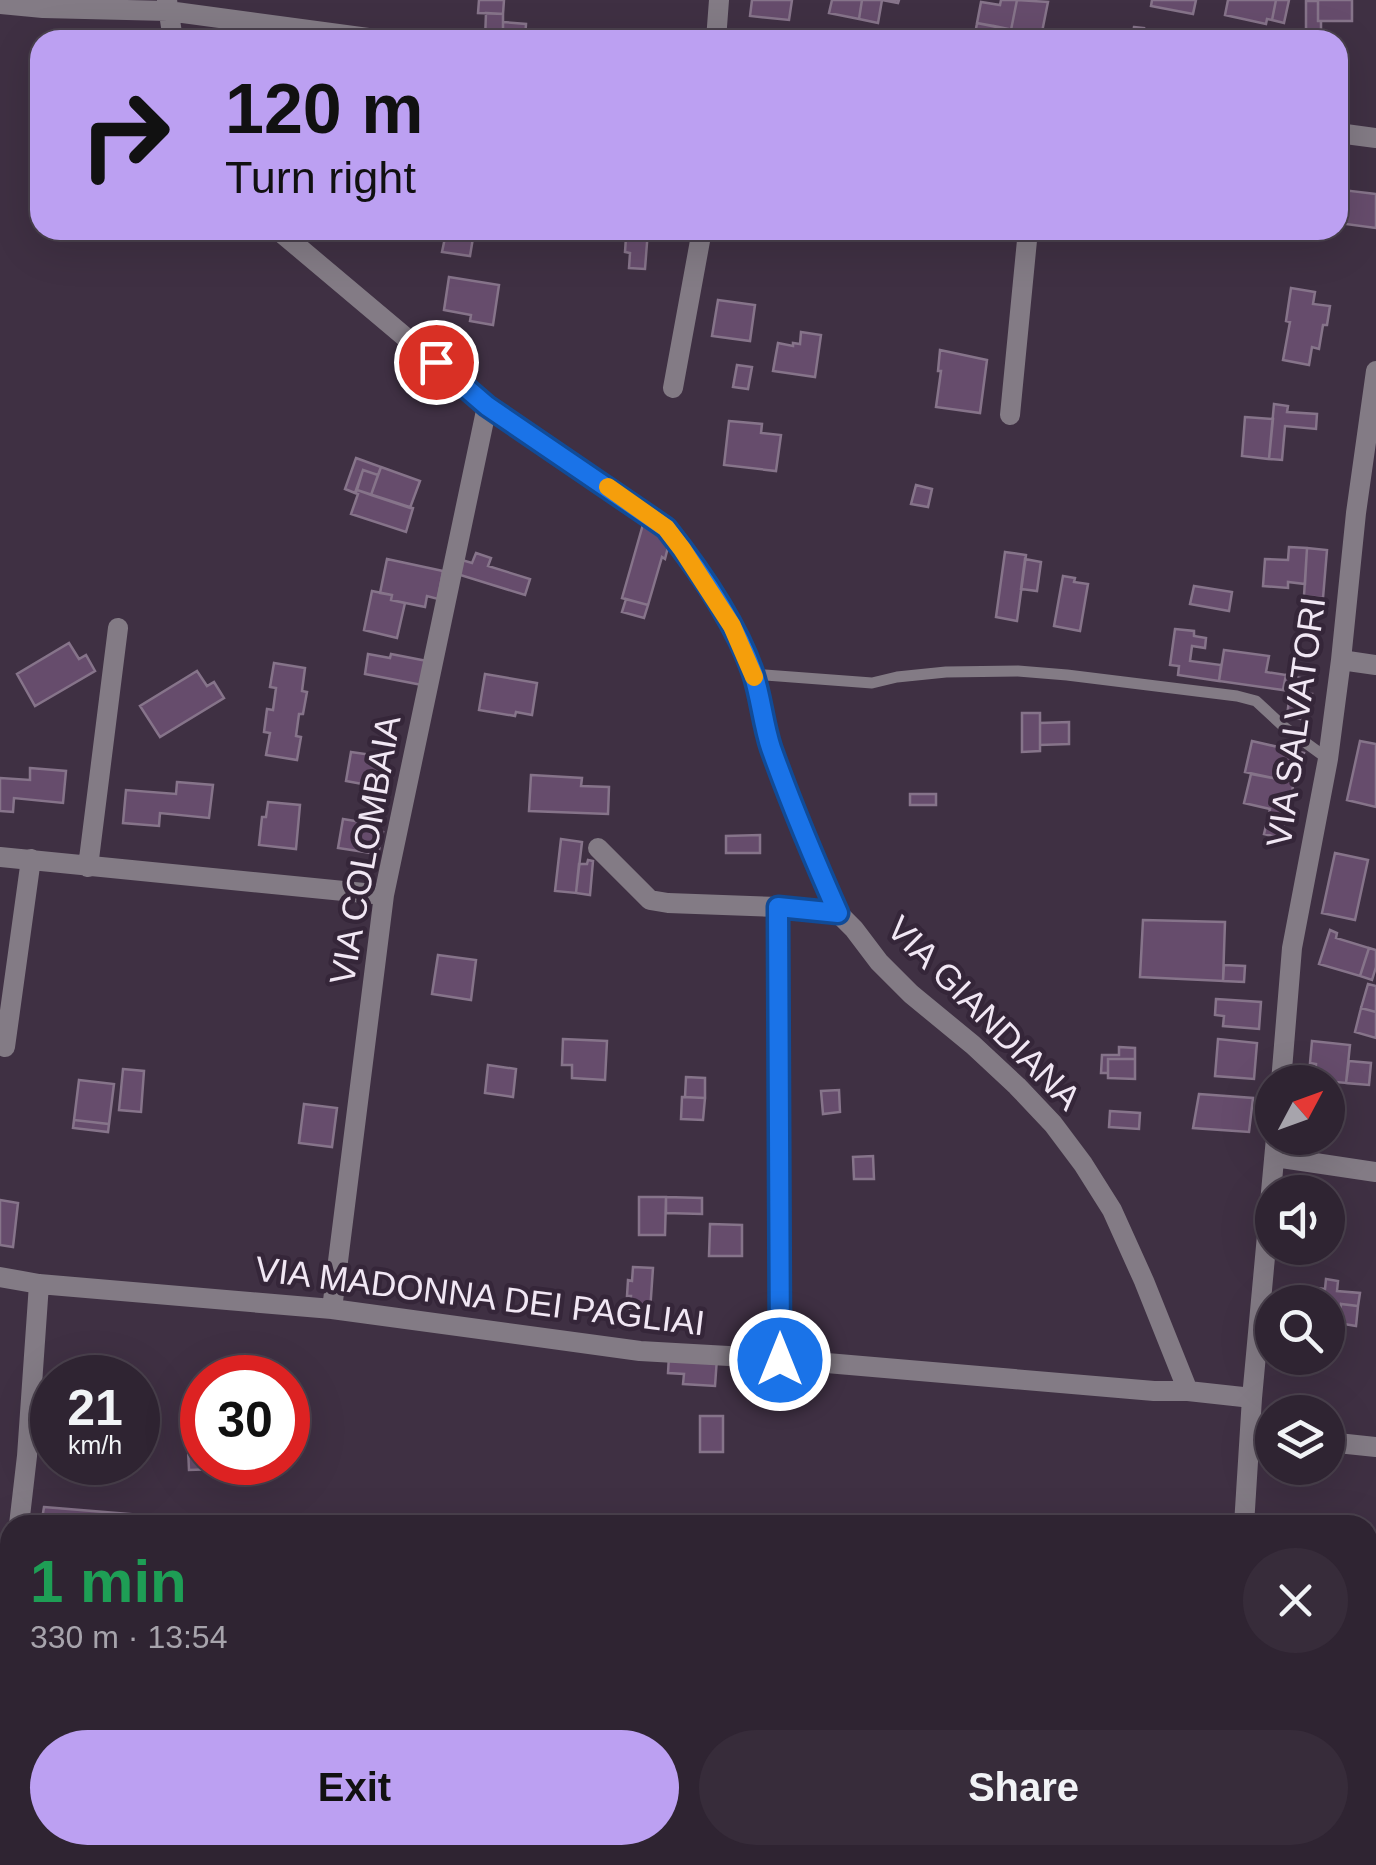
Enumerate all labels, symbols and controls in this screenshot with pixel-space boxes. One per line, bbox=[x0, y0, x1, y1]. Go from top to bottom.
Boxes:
icon: right bbox=[60, 70, 190, 200]
text: 120 m bbox=[225, 70, 423, 148]
text: Turn right bbox=[225, 152, 416, 203]
pin bbox=[394, 320, 479, 405]
icon: arrive bbox=[409, 335, 464, 390]
street label: VIA SALVATORI bbox=[1259, 594, 1332, 850]
street label: VIA COLOMBAIA bbox=[322, 712, 407, 987]
street label: VIA GIANDIANA bbox=[880, 908, 1089, 1118]
north arrow bbox=[1255, 1065, 1345, 1155]
map controls bbox=[1255, 1065, 1345, 1485]
button: sound bbox=[1255, 1175, 1345, 1265]
street label: VIA MADONNA DEI PAGLIAI bbox=[253, 1249, 707, 1342]
button: search bbox=[1255, 1285, 1345, 1375]
position arrow bbox=[728, 1308, 832, 1412]
speed limit sign: 30 bbox=[180, 1355, 310, 1485]
text: 21 bbox=[67, 1380, 123, 1436]
button: layers bbox=[1255, 1395, 1345, 1485]
text: km/h bbox=[68, 1431, 122, 1459]
text: 1 min bbox=[30, 1548, 187, 1615]
button: close bbox=[1243, 1548, 1348, 1653]
text: 330 m · 13:54 bbox=[30, 1619, 227, 1655]
button: Exit bbox=[30, 1730, 679, 1845]
button: Share bbox=[699, 1730, 1348, 1845]

